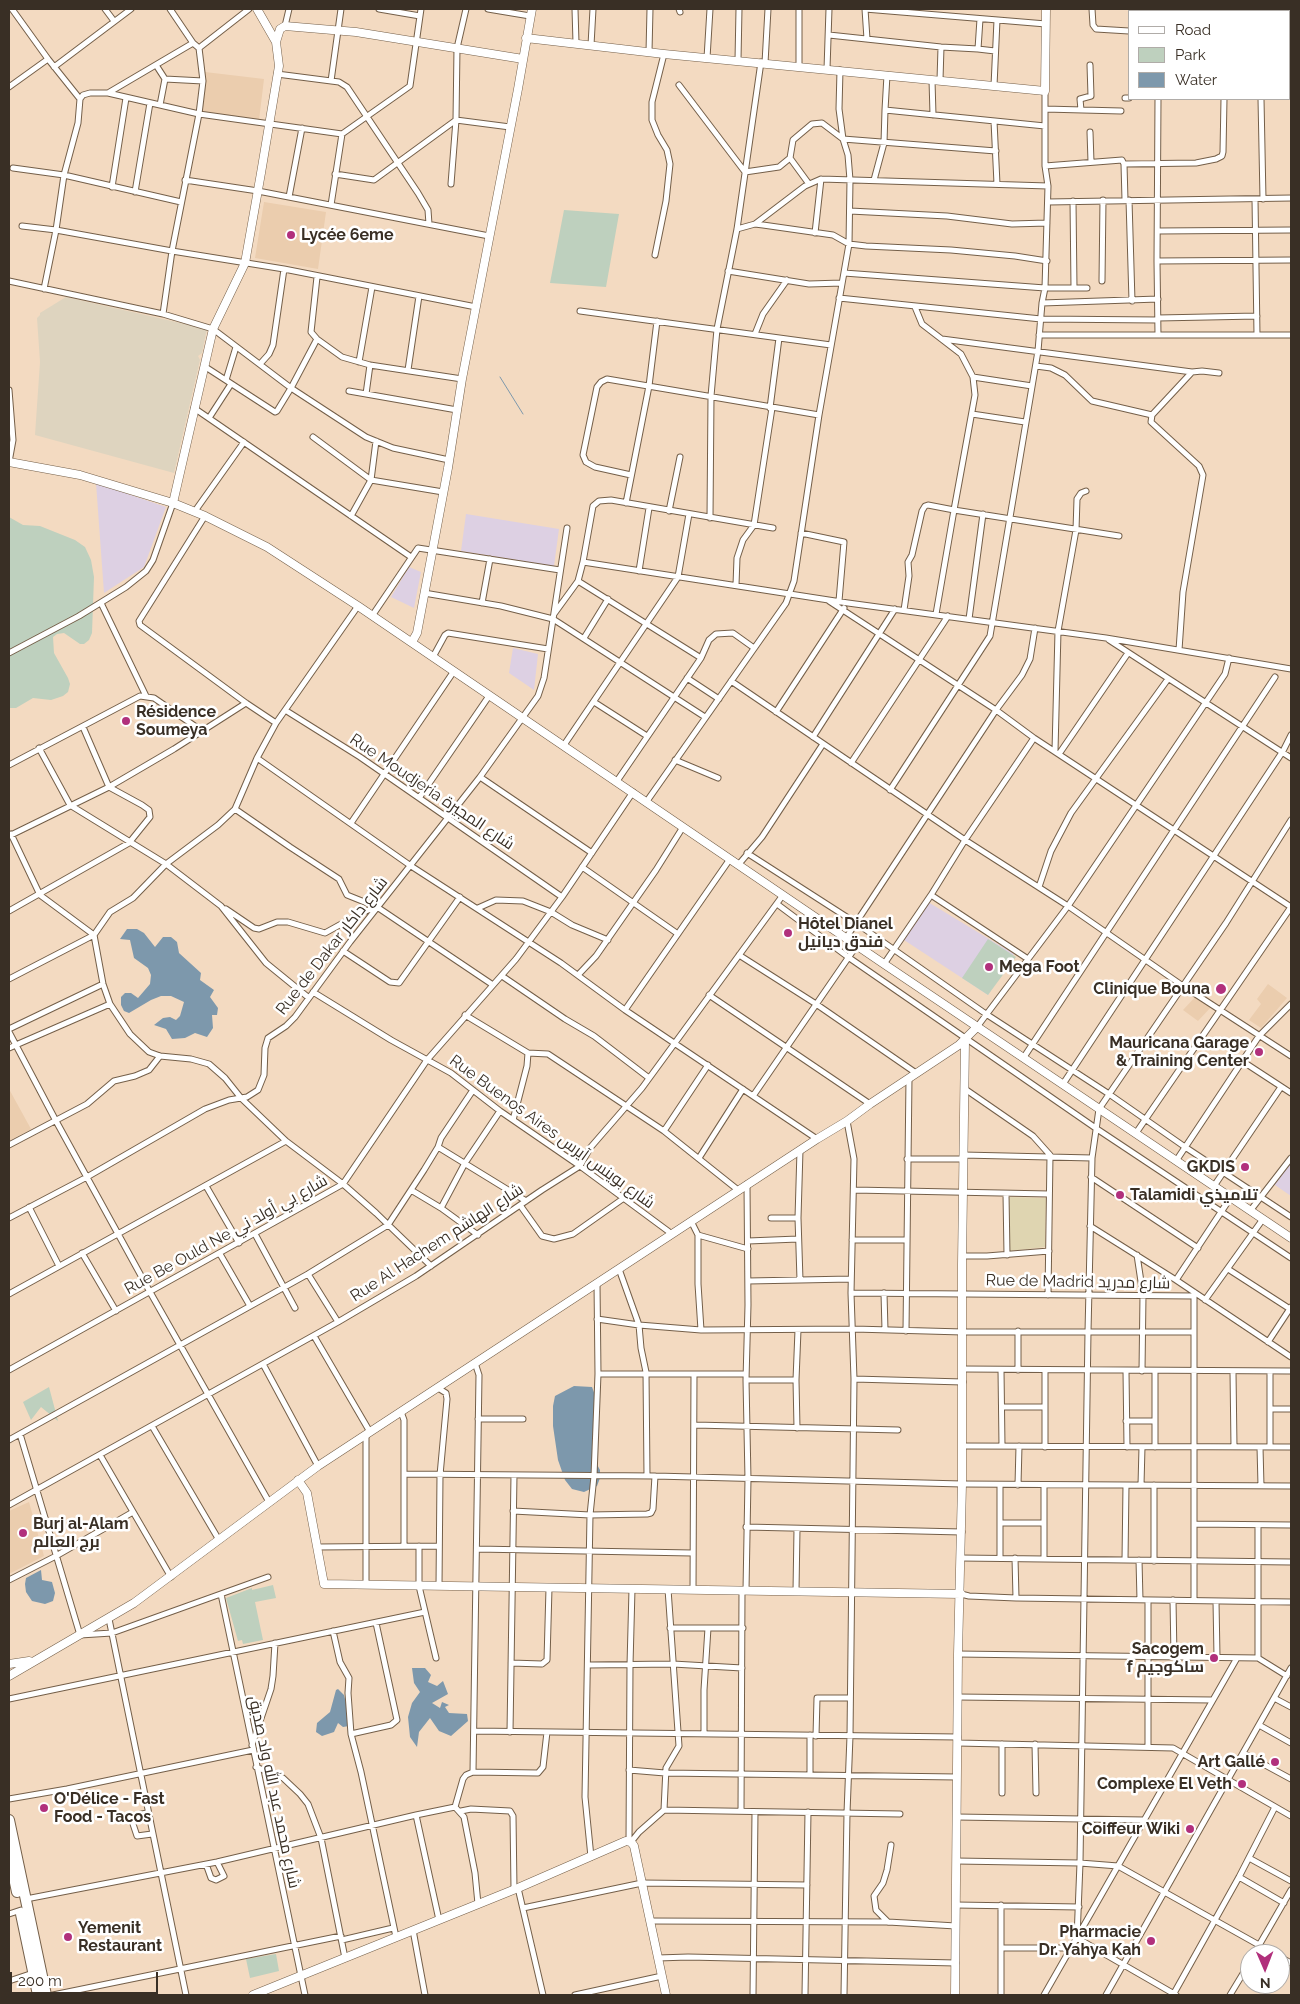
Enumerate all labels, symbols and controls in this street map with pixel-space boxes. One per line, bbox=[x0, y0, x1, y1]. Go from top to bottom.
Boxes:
legend bbox=[1128, 10, 1290, 100]
text: Road bbox=[1175, 21, 1211, 39]
text: Park bbox=[1175, 46, 1206, 64]
text: Water bbox=[1175, 71, 1217, 89]
place label: Lycée 6eme bbox=[301, 225, 394, 245]
marker: Lycée 6eme bbox=[285, 229, 297, 241]
place label: Résidence Soumeya bbox=[136, 702, 216, 740]
marker: Résidence Soumeya bbox=[120, 715, 132, 727]
street label: Rue Moudjeria شارع المجيرة bbox=[346, 730, 518, 854]
street label: Rue de Dakar شارع داكار bbox=[272, 873, 392, 1019]
place label: Hôtel Dianel فندق ديانيل bbox=[798, 914, 893, 952]
marker: Hôtel Dianel فندق ديانيل bbox=[782, 927, 794, 939]
place label: Mega Foot bbox=[999, 957, 1080, 977]
marker: Mega Foot bbox=[983, 961, 995, 973]
place label: Clinique Bouna bbox=[1093, 979, 1210, 999]
marker: Clinique Bouna bbox=[1214, 982, 1228, 996]
place label: Mauricana Garage & Training Center bbox=[1109, 1033, 1249, 1071]
marker: Mauricana Garage & Training Center bbox=[1253, 1046, 1265, 1058]
street label: Rue Buenos Aires شارع بوينس آيرس bbox=[446, 1051, 658, 1213]
place label: GKDIS bbox=[1187, 1157, 1235, 1177]
marker: GKDIS bbox=[1239, 1161, 1251, 1173]
street label: Rue Be Ould Ne شارع بي أولد ني bbox=[121, 1171, 331, 1299]
street label: Rue Al Hachem شارع الهاشم bbox=[347, 1180, 527, 1306]
place label: Talamidi تلاميذي bbox=[1130, 1185, 1258, 1205]
marker: Talamidi تلاميذي bbox=[1114, 1189, 1126, 1201]
street label: Rue de Madrid شارع مدريد bbox=[985, 1271, 1171, 1293]
place label: Burj al-Alam برج العالم bbox=[33, 1514, 129, 1552]
marker: Burj al-Alam برج العالم bbox=[17, 1527, 29, 1539]
place label: Sacogem f ساكوجيم bbox=[1127, 1639, 1204, 1677]
marker: Sacogem f ساكوجيم bbox=[1208, 1652, 1220, 1664]
street label: شارع محمد عبد الله ولد صديق bbox=[244, 1694, 304, 1890]
place label: Art Gallé bbox=[1198, 1752, 1265, 1772]
marker: Art Gallé bbox=[1269, 1756, 1281, 1768]
place label: Complexe El Veth bbox=[1097, 1774, 1232, 1794]
marker: Complexe El Veth bbox=[1236, 1778, 1248, 1790]
place label: O'Délice - Fast Food - Tacos bbox=[54, 1789, 165, 1827]
marker: O'Délice - Fast Food - Tacos bbox=[38, 1802, 50, 1814]
place label: Coiffeur Wiki bbox=[1082, 1819, 1180, 1839]
marker: Coiffeur Wiki bbox=[1184, 1823, 1196, 1835]
place label: Yemenit Restaurant bbox=[78, 1918, 162, 1956]
place label: Pharmacie Dr. Yahya Kah bbox=[1039, 1922, 1141, 1960]
marker: Yemenit Restaurant bbox=[62, 1931, 74, 1943]
marker: Pharmacie Dr. Yahya Kah bbox=[1145, 1935, 1157, 1947]
north arrow bbox=[1240, 1944, 1290, 1994]
scale bar bbox=[12, 1962, 160, 1994]
text: 200 m bbox=[18, 1972, 62, 1990]
text: N bbox=[1260, 1975, 1271, 1991]

